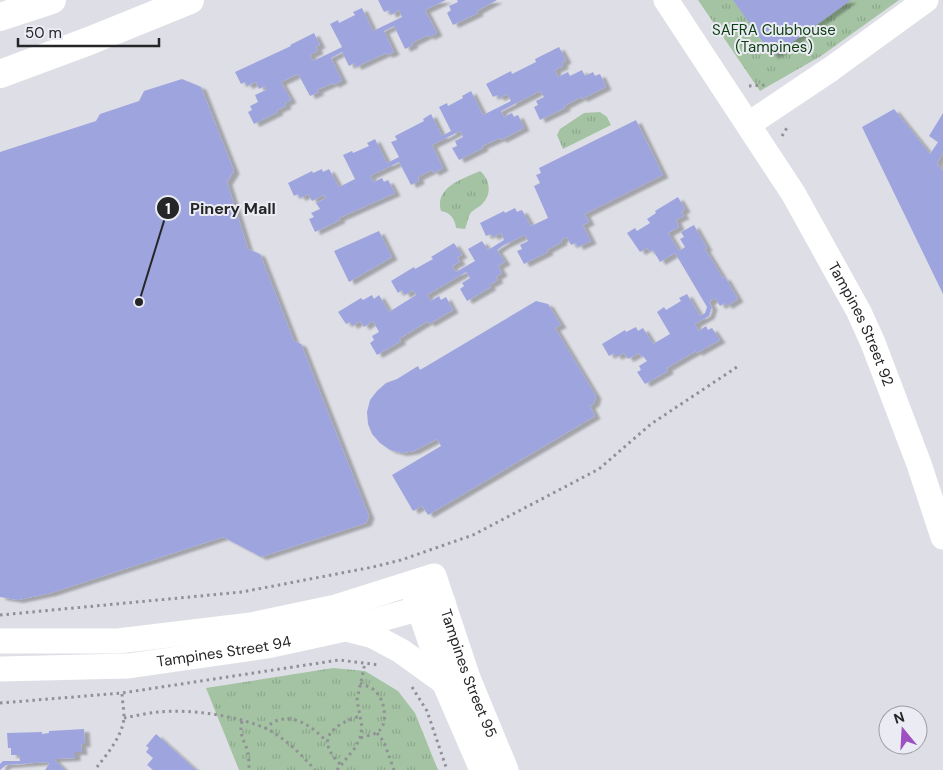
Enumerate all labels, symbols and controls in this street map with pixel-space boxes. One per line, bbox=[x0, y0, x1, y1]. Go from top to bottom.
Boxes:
scale bar bbox=[18, 15, 159, 47]
park label: SAFRA Clubhouse (Tampines) bbox=[712, 20, 836, 57]
text: 50 m bbox=[25, 23, 62, 43]
callout: Pinery Mall bbox=[155, 193, 286, 224]
text: Pinery Mall bbox=[190, 198, 276, 219]
text: 1 bbox=[165, 199, 171, 219]
street label: Tampines Street 92 bbox=[823, 259, 898, 389]
street label: Tampines Street 95 bbox=[436, 607, 502, 741]
street label: Tampines Street 94 bbox=[155, 631, 293, 672]
north arrow bbox=[878, 705, 928, 755]
text: N bbox=[891, 707, 907, 728]

